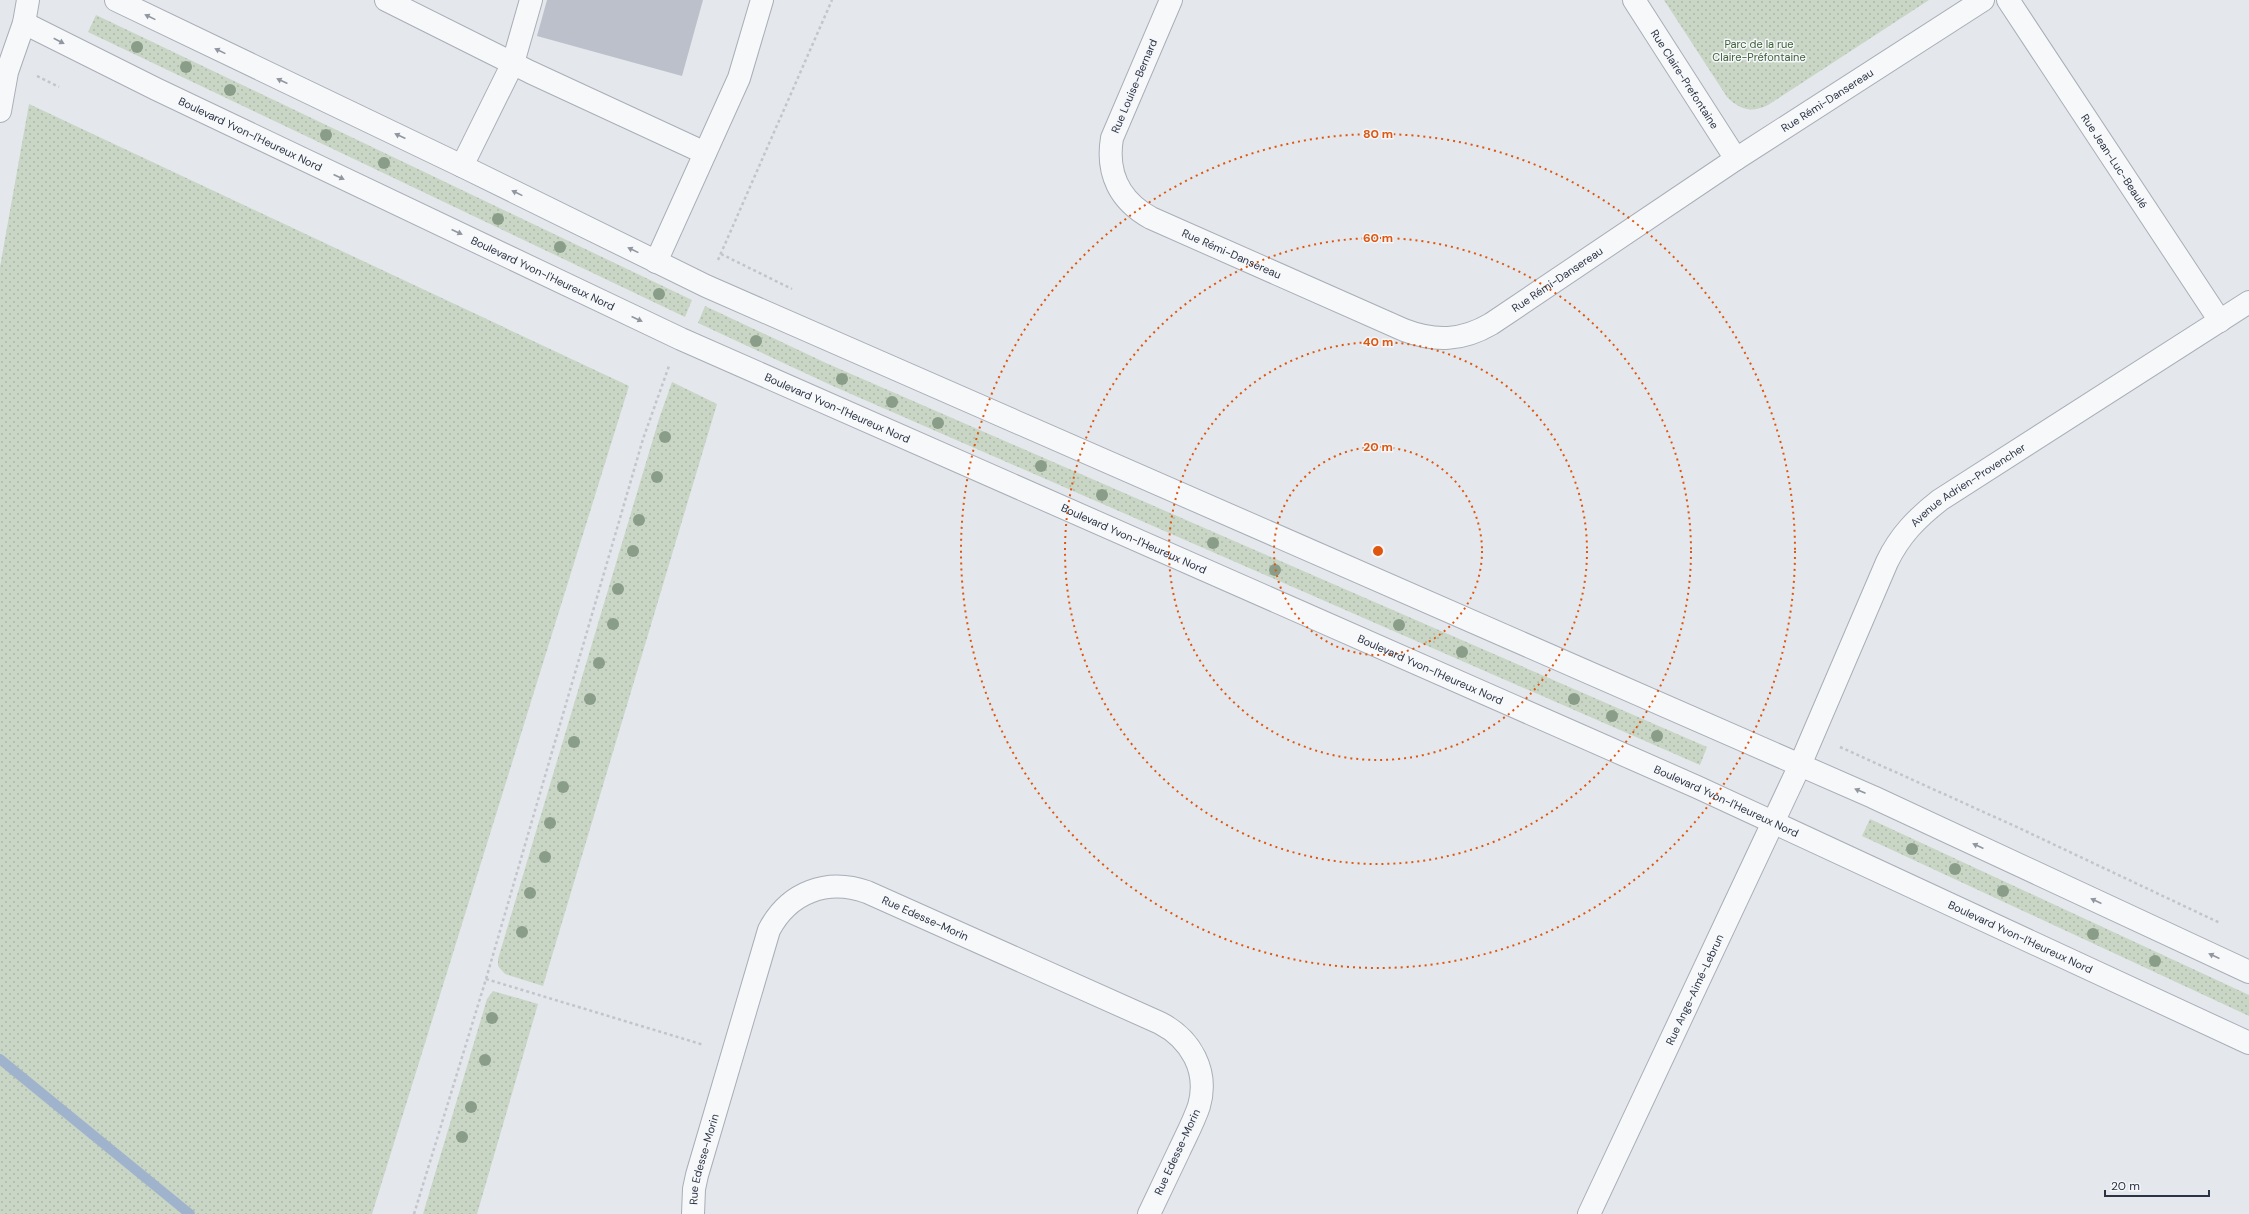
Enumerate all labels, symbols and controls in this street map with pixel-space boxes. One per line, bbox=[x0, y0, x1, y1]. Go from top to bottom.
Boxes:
one-way arrow bbox=[144, 14, 156, 20]
street label: Rue Claire-Prefontaine bbox=[1648, 27, 1722, 132]
street label: Rue Louise-Bernard bbox=[1108, 37, 1160, 135]
park label: Parc de la rue Claire-Préfontaine bbox=[1712, 37, 1806, 64]
one-way arrow bbox=[53, 38, 64, 44]
one-way arrow bbox=[215, 48, 226, 54]
street label: Rue Rémi-Dansereau bbox=[1778, 65, 1876, 135]
one-way arrow bbox=[276, 78, 288, 84]
street label: Boulevard Yvon-l'Heureux Nord bbox=[176, 94, 324, 174]
street label: Rue Jean-Luc-Beaulé bbox=[2078, 111, 2151, 211]
text: 80 m bbox=[1363, 126, 1393, 142]
one-way arrow bbox=[394, 133, 405, 139]
one-way arrow bbox=[334, 174, 345, 180]
one-way arrow bbox=[511, 190, 522, 196]
street label: Rue Rémi-Dansereau bbox=[1180, 226, 1283, 282]
one-way arrow bbox=[451, 229, 462, 236]
text: 60 m bbox=[1363, 230, 1393, 246]
street label: Boulevard Yvon-l'Heureux Nord bbox=[469, 233, 617, 313]
street label: Rue Rémi-Dansereau bbox=[1509, 244, 1606, 315]
one-way arrow bbox=[628, 247, 639, 254]
one-way arrow bbox=[632, 316, 643, 322]
text: 40 m bbox=[1363, 334, 1393, 350]
street label: Boulevard Yvon-l'Heureux Nord bbox=[763, 370, 912, 446]
text: 20 m bbox=[1363, 439, 1393, 455]
street label: Avenue Adrien-Provencher bbox=[1907, 440, 2028, 529]
street label: Boulevard Yvon-l'Heureux Nord bbox=[1059, 501, 1209, 577]
centre of rings bbox=[1371, 544, 1385, 558]
street label: Boulevard Yvon-l'Heureux Nord bbox=[1355, 631, 1505, 708]
street label: Boulevard Yvon-l'Heureux Nord bbox=[1652, 762, 1801, 840]
one-way arrow bbox=[1853, 788, 1865, 794]
one-way arrow bbox=[1972, 843, 1984, 849]
street label: Rue Edesse-Morin bbox=[880, 893, 971, 944]
street label: Boulevard Yvon-l'Heureux Nord bbox=[1946, 898, 2095, 977]
one-way arrow bbox=[2090, 898, 2101, 904]
street label: Rue Ange-Aimé-Lebrun bbox=[1662, 932, 1727, 1047]
one-way arrow bbox=[2207, 952, 2219, 958]
street label: Rue Edesse-Morin bbox=[1151, 1107, 1203, 1197]
street label: Rue Edesse-Morin bbox=[686, 1112, 722, 1205]
scale bar bbox=[2105, 1172, 2209, 1198]
text: 20 m bbox=[2111, 1178, 2140, 1194]

